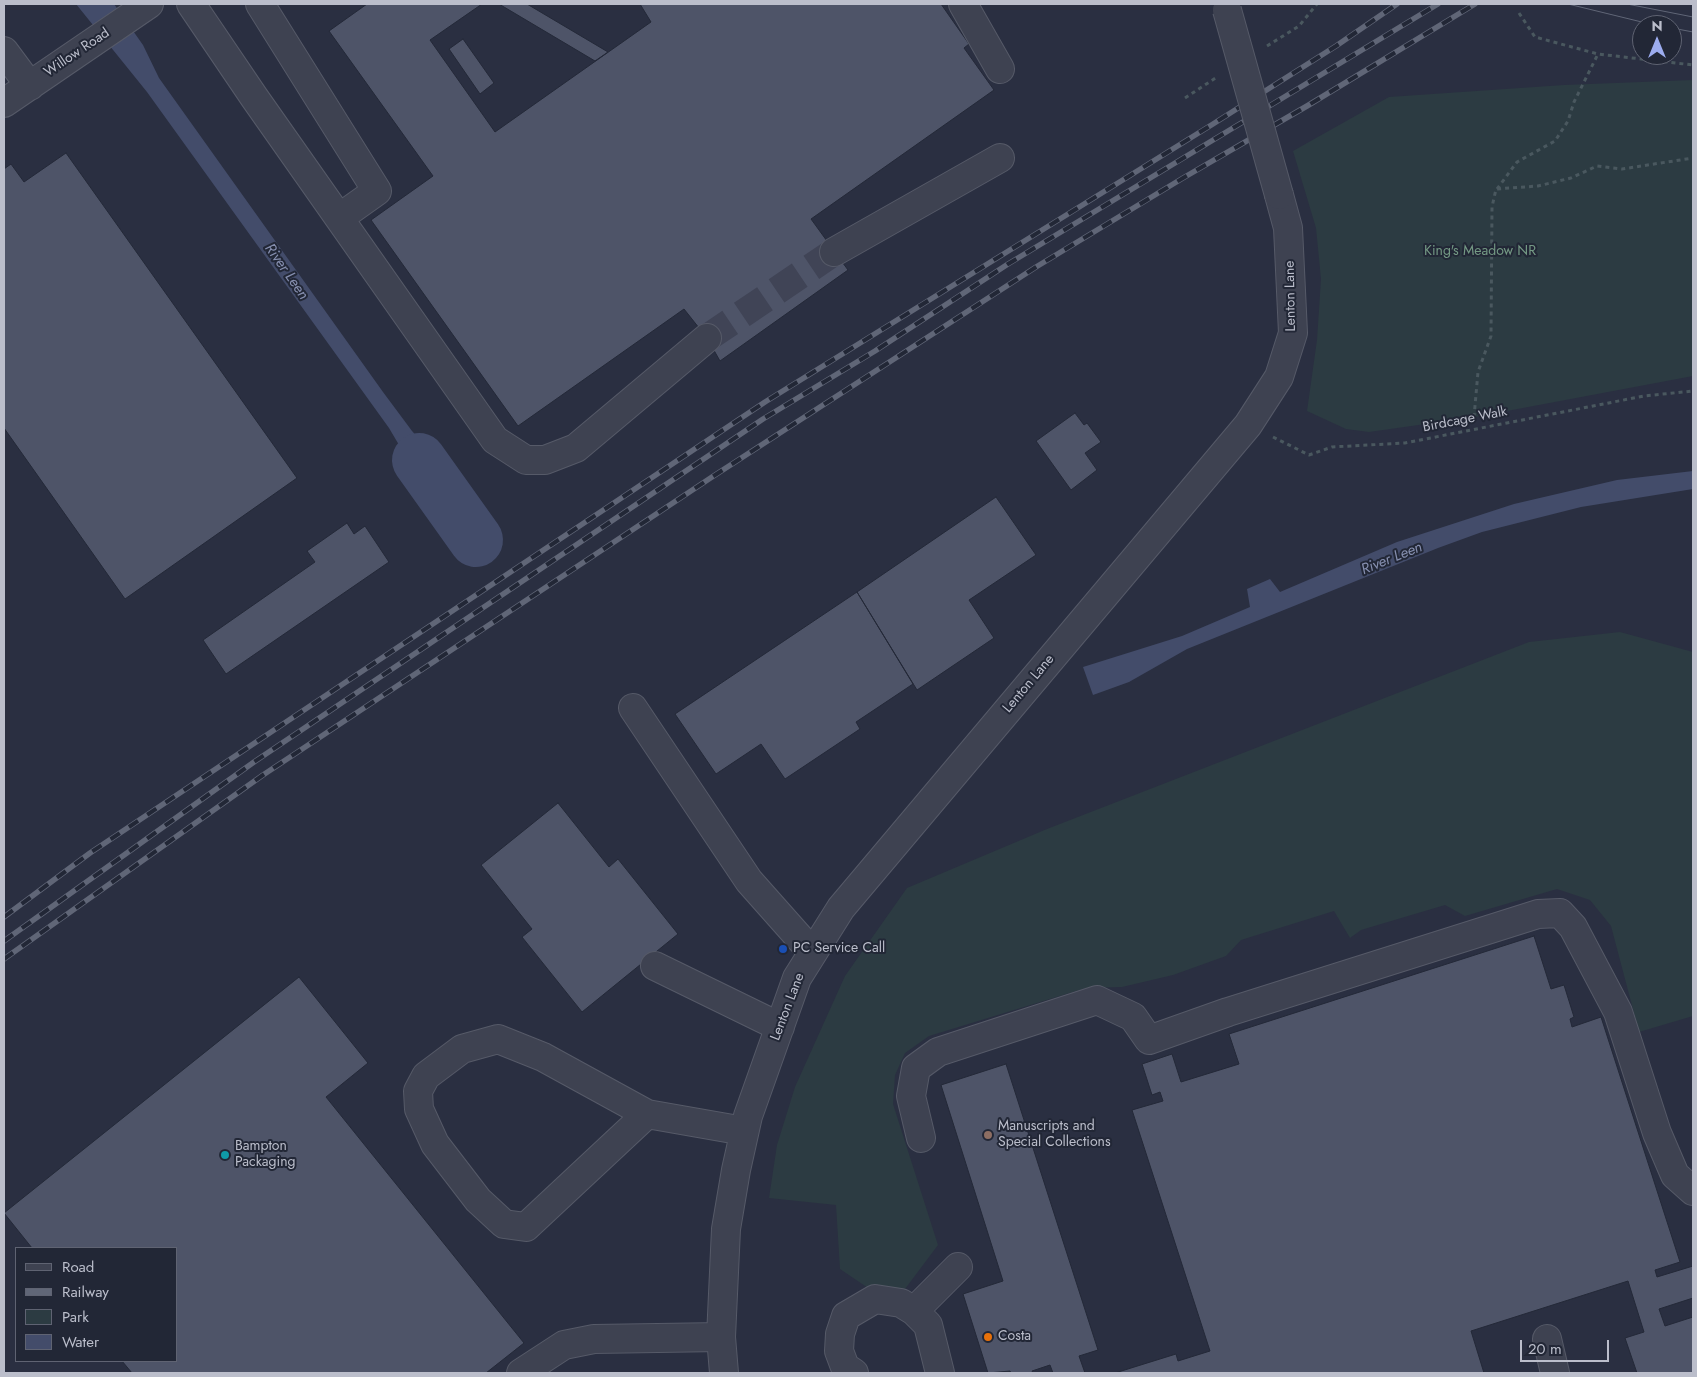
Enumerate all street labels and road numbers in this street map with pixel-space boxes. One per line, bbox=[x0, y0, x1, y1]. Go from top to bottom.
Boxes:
street label: Willow Road bbox=[41, 25, 113, 81]
street label: Lenton Lane bbox=[1282, 260, 1300, 332]
street label: Birdcage Walk bbox=[1421, 404, 1509, 436]
street label: Lenton Lane bbox=[1000, 651, 1058, 717]
street label: Lenton Lane bbox=[767, 971, 809, 1043]

